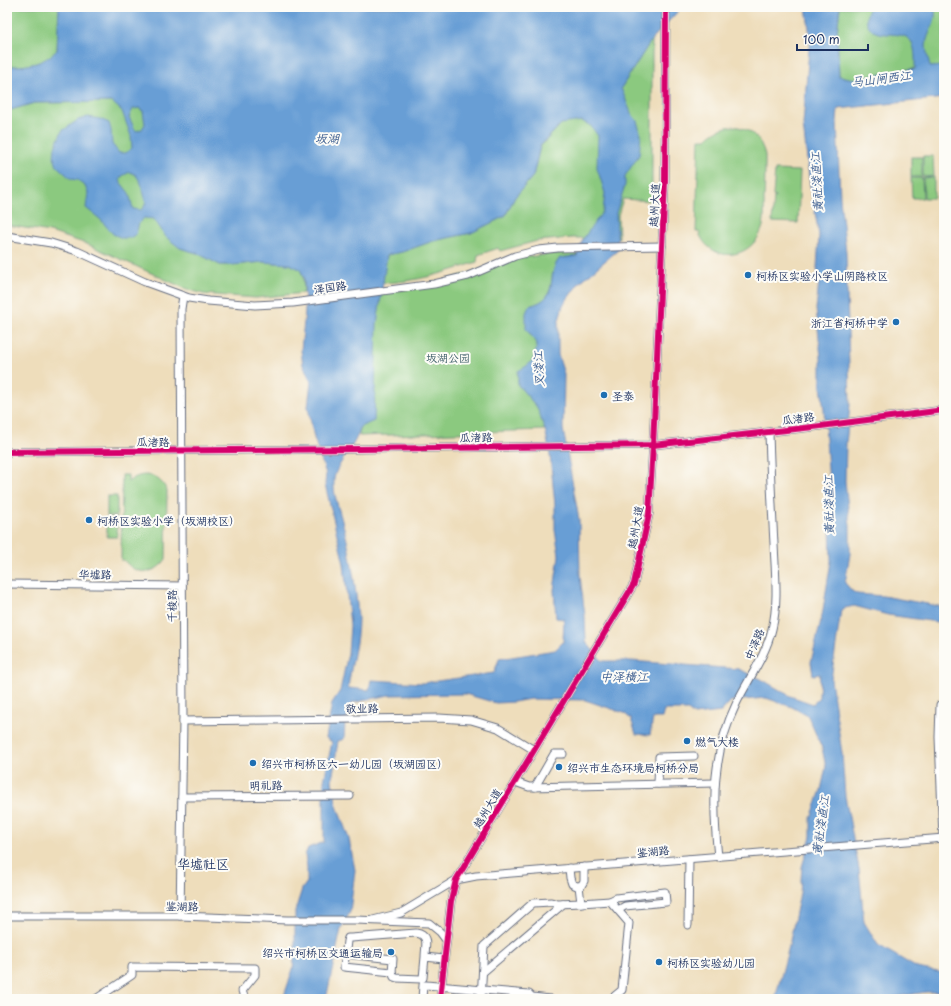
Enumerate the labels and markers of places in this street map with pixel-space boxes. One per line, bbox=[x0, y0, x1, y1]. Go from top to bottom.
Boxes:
place label: 柯桥区实验小学山阴路校区 bbox=[756, 267, 888, 284]
marker: 柯桥区实验小学山阴路校区 bbox=[743, 270, 753, 280]
place label: 浙江省柯桥中学 bbox=[811, 314, 888, 331]
marker: 浙江省柯桥中学 bbox=[891, 317, 901, 327]
place label: 圣泰 bbox=[612, 387, 634, 404]
marker: 圣泰 bbox=[599, 390, 609, 400]
place label: 柯桥区实验小学（坂湖校区） bbox=[97, 512, 240, 529]
marker: 柯桥区实验小学（坂湖校区） bbox=[84, 515, 94, 525]
place label: 燃气大楼 bbox=[695, 733, 739, 750]
marker: 燃气大楼 bbox=[682, 736, 692, 746]
place label: 绍兴市柯桥区六一幼儿园（坂湖园区） bbox=[261, 755, 448, 772]
marker: 绍兴市柯桥区六一幼儿园（坂湖园区） bbox=[248, 758, 258, 768]
place label: 绍兴市生态环境局柯桥分局 bbox=[567, 759, 699, 776]
marker: 绍兴市生态环境局柯桥分局 bbox=[554, 762, 564, 772]
place label: 绍兴市柯桥区交通运输局 bbox=[262, 944, 383, 961]
marker: 绍兴市柯桥区交通运输局 bbox=[386, 947, 396, 957]
place label: 柯桥区实验幼儿园 bbox=[667, 954, 755, 971]
marker: 柯桥区实验幼儿园 bbox=[654, 957, 664, 967]

